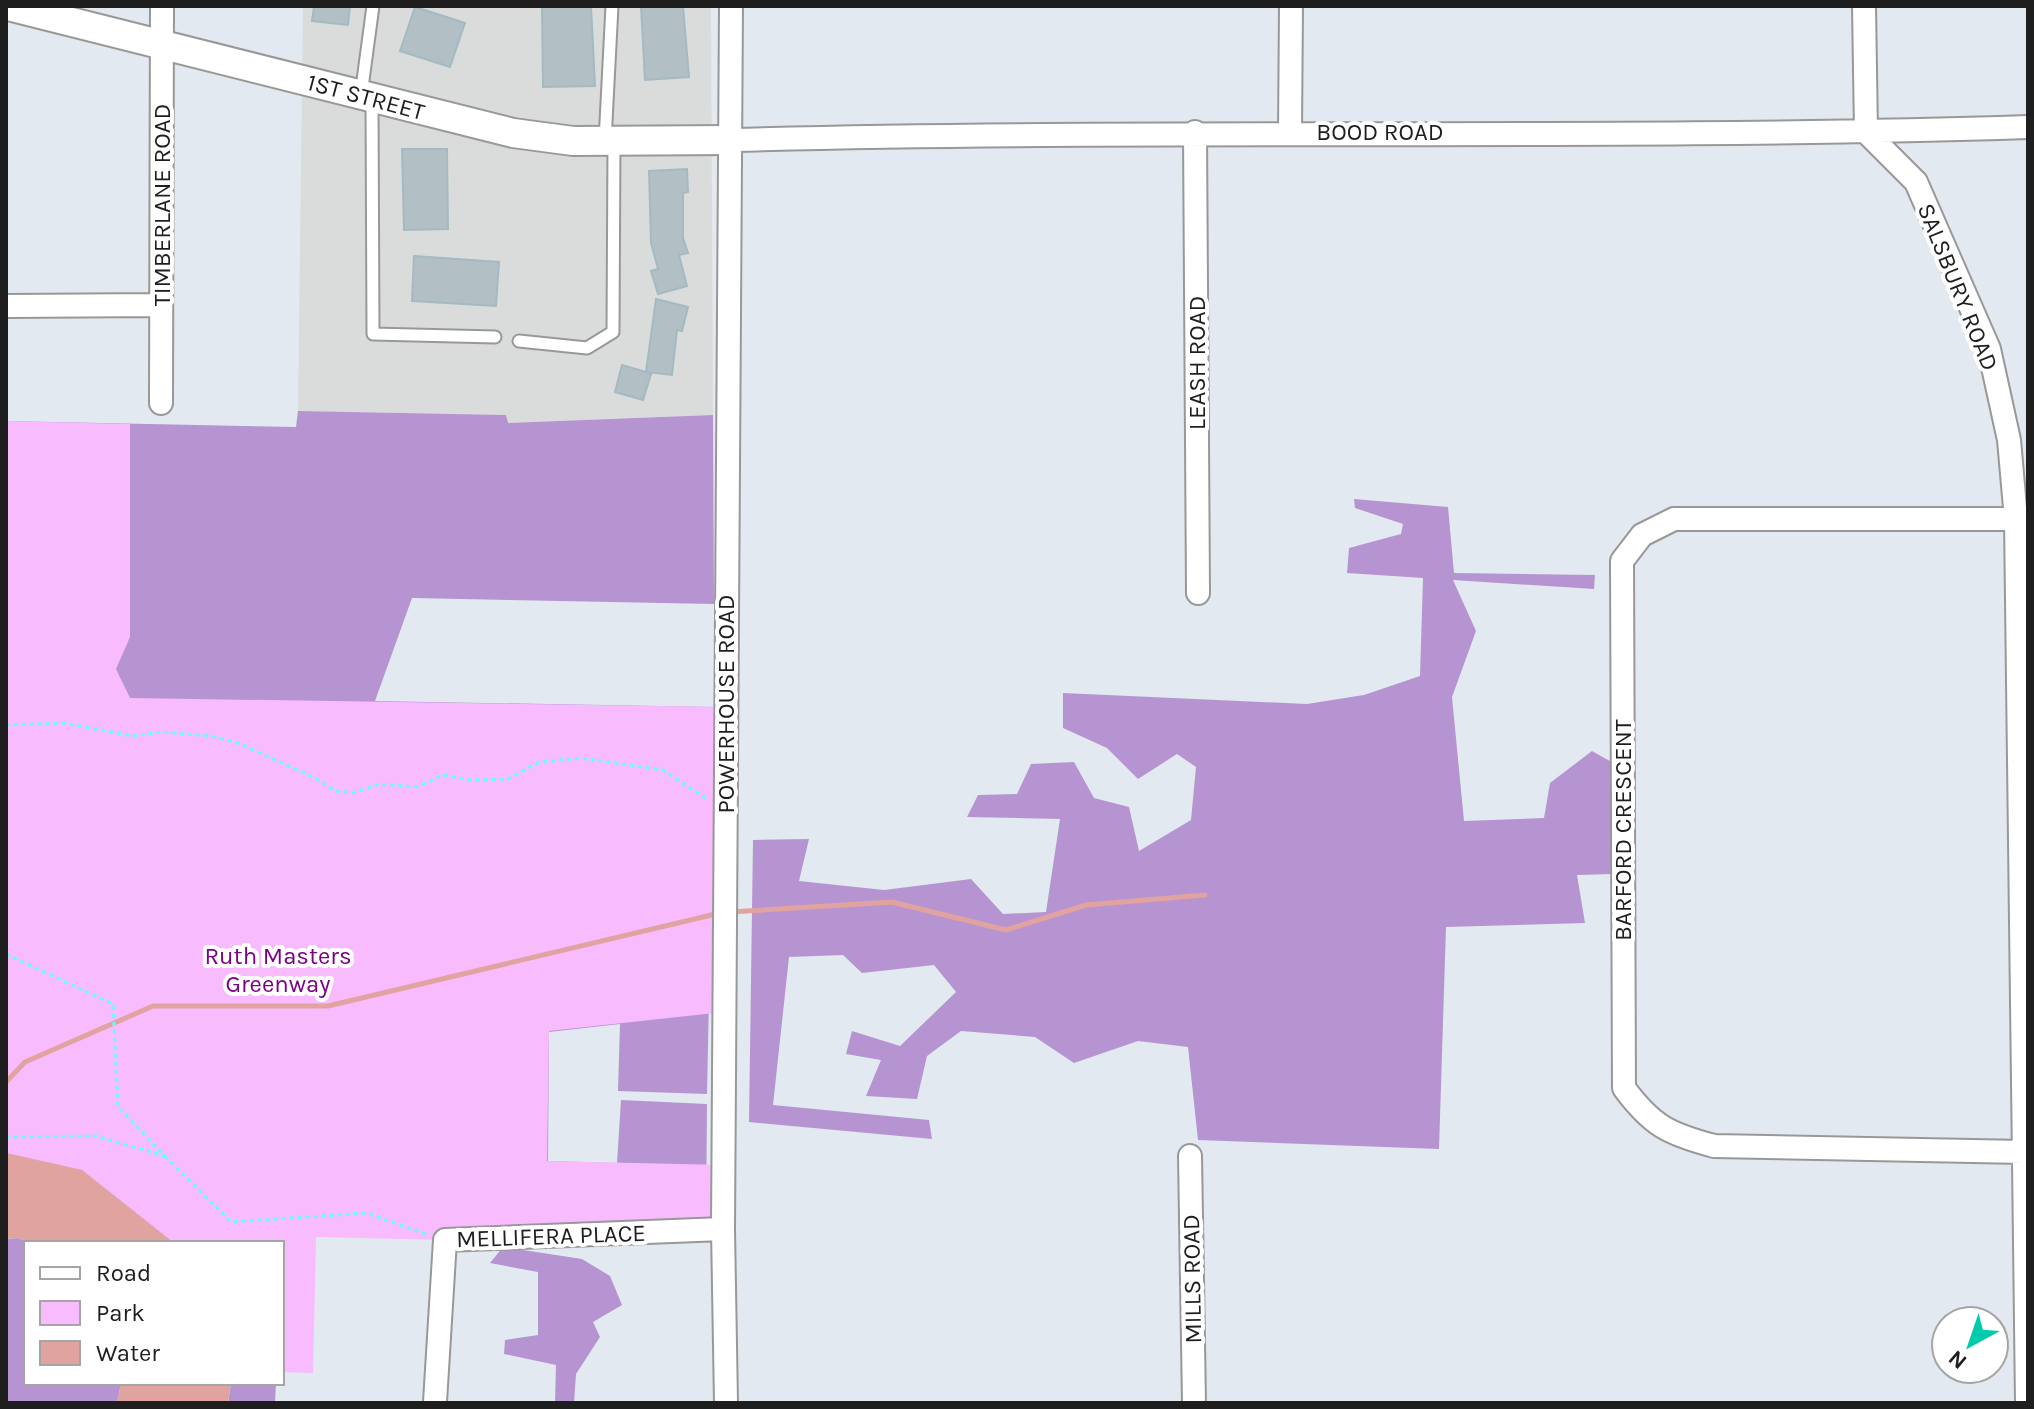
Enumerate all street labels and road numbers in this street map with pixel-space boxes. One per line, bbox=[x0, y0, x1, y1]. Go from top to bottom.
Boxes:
street label: 1ST STREET bbox=[304, 68, 428, 126]
street label: TIMBERLANE ROAD bbox=[148, 104, 176, 306]
street label: BOOD ROAD bbox=[1316, 118, 1444, 146]
street label: SALSBURY ROAD bbox=[1912, 199, 2004, 375]
street label: LEASH ROAD bbox=[1183, 296, 1211, 430]
street label: POWERHOUSE ROAD bbox=[712, 594, 740, 814]
street label: BARFORD CRESCENT bbox=[1609, 719, 1637, 941]
street label: MILLS ROAD bbox=[1177, 1214, 1207, 1344]
street label: MELLIFERA PLACE bbox=[456, 1219, 646, 1253]

